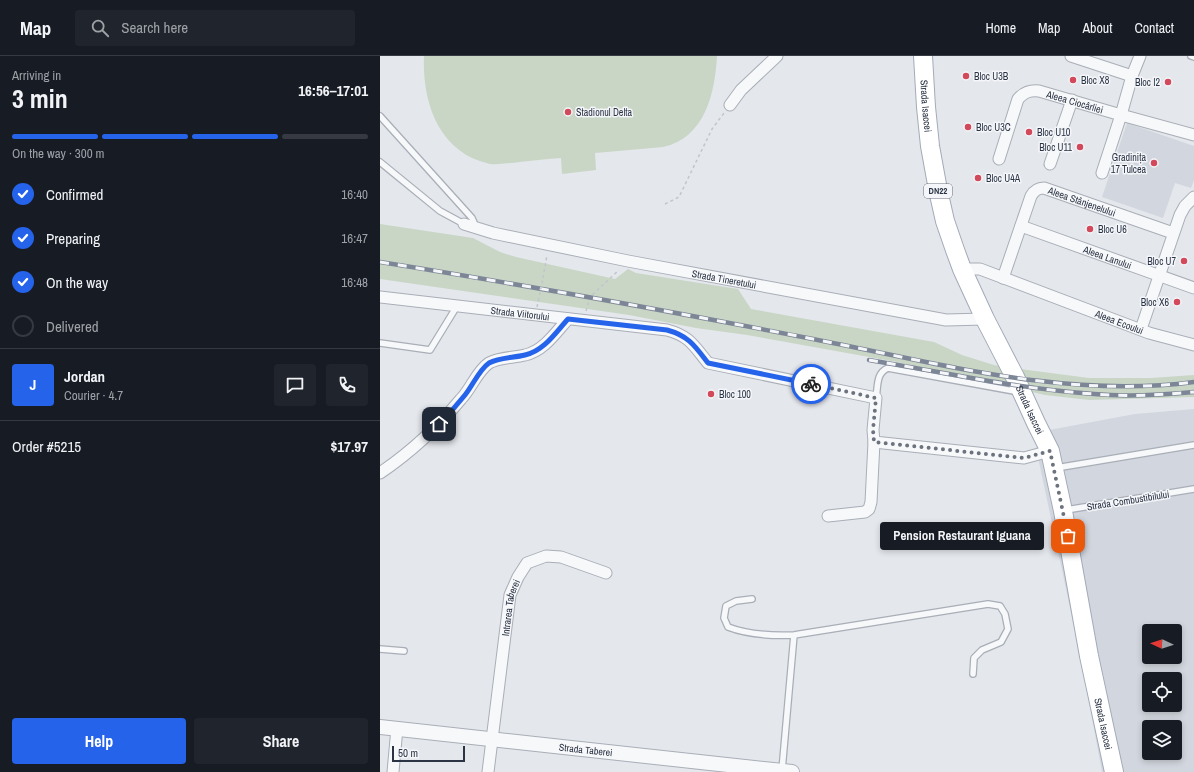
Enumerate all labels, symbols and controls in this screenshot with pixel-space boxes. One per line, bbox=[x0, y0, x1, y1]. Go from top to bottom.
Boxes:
search box bbox=[75, 10, 355, 46]
text: Map bbox=[20, 15, 51, 41]
icon: search bbox=[89, 17, 111, 39]
text: Search here bbox=[121, 17, 188, 38]
text: Home bbox=[985, 19, 1016, 37]
text: Map bbox=[1038, 19, 1060, 37]
text: About bbox=[1082, 19, 1112, 37]
text: Contact bbox=[1134, 19, 1174, 37]
text: Arriving in bbox=[12, 67, 61, 84]
place label: Bloc U3B bbox=[974, 70, 1009, 83]
marker: Bloc U3B bbox=[961, 71, 971, 81]
place label: Bloc X8 bbox=[1081, 74, 1110, 87]
marker: Bloc X8 bbox=[1068, 75, 1078, 85]
place label: Bloc I2 bbox=[1135, 76, 1160, 89]
marker: Bloc I2 bbox=[1163, 77, 1173, 87]
street label: Strada Isaccei bbox=[917, 79, 935, 133]
text: 16:56–17:01 bbox=[298, 80, 368, 101]
text: 3 min bbox=[12, 81, 68, 116]
street label: Aleea Ciocârliei bbox=[1044, 87, 1105, 116]
place label: Stadionul Delta bbox=[576, 106, 633, 119]
marker: Stadionul Delta bbox=[563, 107, 573, 117]
place label: Bloc U3C bbox=[976, 121, 1011, 134]
marker: Bloc U3C bbox=[963, 122, 973, 132]
place label: Bloc U10 bbox=[1037, 126, 1071, 139]
marker: Bloc U10 bbox=[1024, 127, 1034, 137]
place label: Bloc U11 bbox=[1039, 141, 1072, 154]
marker: Bloc U11 bbox=[1075, 142, 1085, 152]
text: On the way · 300 m bbox=[12, 145, 104, 162]
place label: Gradinița 17 Tulcea bbox=[1111, 151, 1146, 176]
marker: Gradinița 17 Tulcea bbox=[1149, 158, 1159, 168]
place label: Bloc U4A bbox=[986, 172, 1021, 185]
marker: Bloc U4A bbox=[973, 173, 983, 183]
icon: check bbox=[12, 183, 34, 205]
text: Confirmed bbox=[46, 184, 103, 205]
road number: DN22 bbox=[924, 184, 952, 198]
street label: Aleea Stânjenelului bbox=[1045, 184, 1117, 220]
text: 16:40 bbox=[341, 186, 368, 203]
place label: Bloc U6 bbox=[1098, 223, 1127, 236]
marker: Bloc U6 bbox=[1085, 224, 1095, 234]
icon: check bbox=[12, 227, 34, 249]
text: Preparing bbox=[46, 228, 100, 249]
text: 16:47 bbox=[341, 230, 368, 247]
street label: Aleea Lanului bbox=[1081, 243, 1133, 272]
place label: Bloc U7 bbox=[1147, 255, 1176, 268]
marker: Bloc U7 bbox=[1179, 256, 1189, 266]
street label: Strada Tineretului bbox=[691, 267, 757, 292]
icon: check bbox=[12, 271, 34, 293]
text: On the way bbox=[46, 272, 108, 293]
text: 16:48 bbox=[341, 274, 368, 291]
place label: Bloc X6 bbox=[1141, 296, 1169, 309]
marker: Bloc X6 bbox=[1172, 297, 1182, 307]
street label: Strada Viitorului bbox=[490, 304, 550, 323]
street label: Aleea Ecoului bbox=[1092, 307, 1145, 337]
text: Delivered bbox=[46, 316, 99, 337]
button: chat bbox=[274, 364, 316, 406]
button: phone bbox=[326, 364, 368, 406]
courier bbox=[791, 364, 831, 404]
text: Jordan bbox=[64, 366, 105, 387]
icon: bike bbox=[800, 373, 822, 395]
text: J bbox=[30, 374, 36, 395]
street label: Strada Isaccei bbox=[1013, 383, 1047, 437]
text: Courier · 4.7 bbox=[64, 387, 123, 404]
place label: Bloc 100 bbox=[719, 388, 751, 401]
marker: Bloc 100 bbox=[706, 389, 716, 399]
pin bbox=[422, 407, 456, 441]
icon: home bbox=[428, 413, 450, 435]
text: Order #5215 bbox=[12, 436, 81, 457]
text: $17.97 bbox=[330, 436, 368, 457]
street label: Strada Combustibilului bbox=[1086, 488, 1170, 513]
pin bbox=[1051, 519, 1085, 553]
callout: Pension Restaurant Iguana bbox=[880, 522, 1044, 550]
icon: bag bbox=[1057, 525, 1079, 547]
text: Pension Restaurant Iguana bbox=[893, 527, 1031, 544]
street label: Intrarea Taberei bbox=[499, 577, 523, 637]
north arrow bbox=[1142, 624, 1182, 664]
map controls bbox=[1142, 624, 1182, 760]
button: locate bbox=[1142, 672, 1182, 712]
street label: Strada Isaccei bbox=[1091, 697, 1115, 751]
button: Help bbox=[12, 718, 186, 764]
button: Share bbox=[194, 718, 368, 764]
button: layers bbox=[1142, 720, 1182, 760]
street label: Strada Taberei bbox=[558, 741, 613, 759]
scale bar bbox=[392, 744, 465, 763]
text: 50 m bbox=[398, 746, 418, 760]

